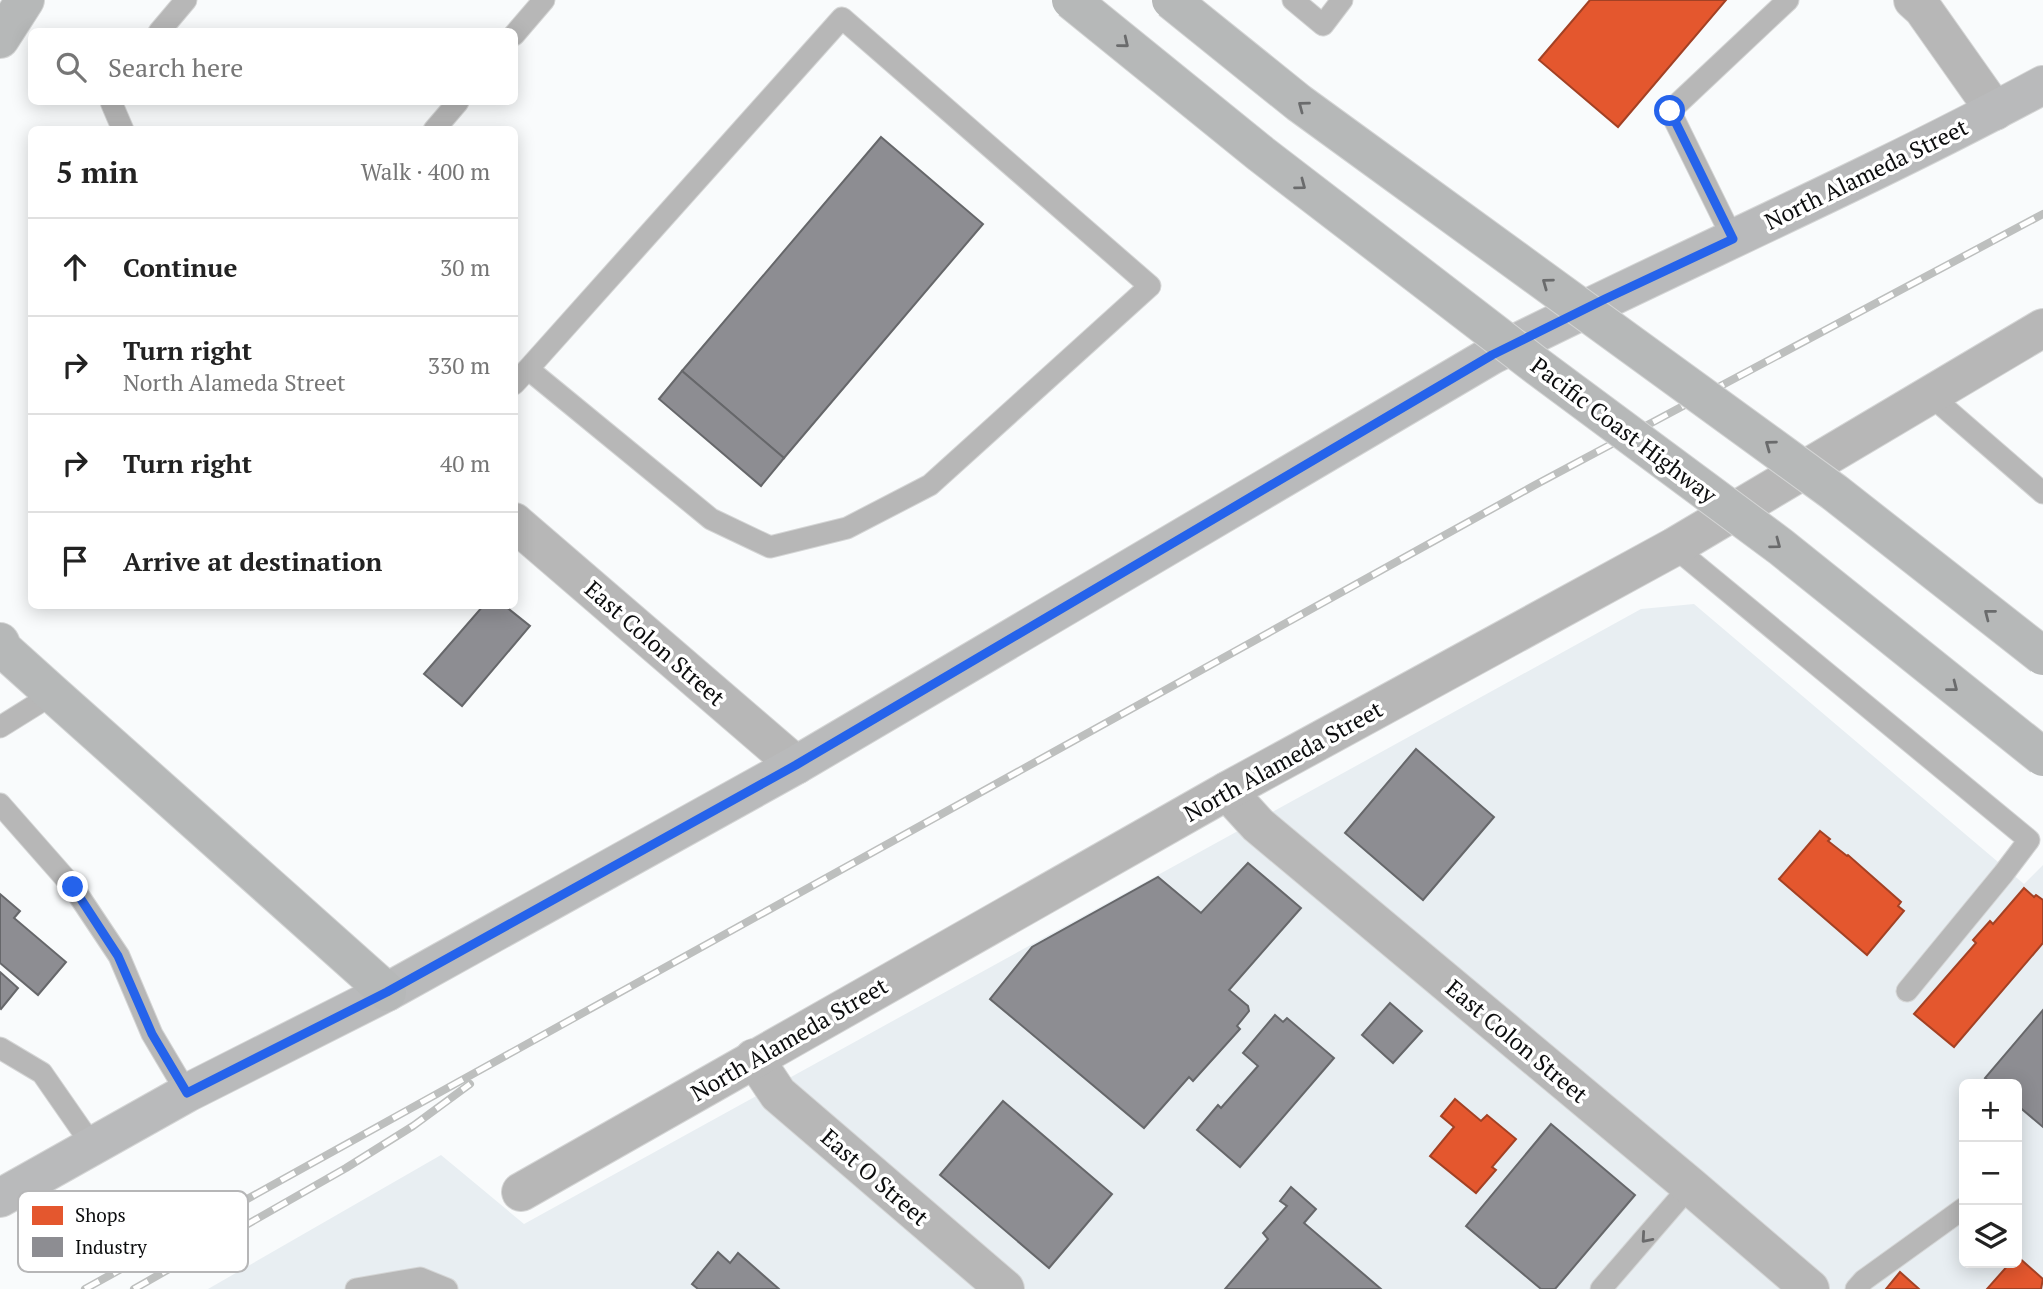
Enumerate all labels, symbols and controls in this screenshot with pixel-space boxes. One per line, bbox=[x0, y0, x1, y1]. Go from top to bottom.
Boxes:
search box bbox=[28, 28, 518, 105]
one-way arrow bbox=[1115, 35, 1128, 47]
icon: search bbox=[52, 48, 90, 86]
text: Search here bbox=[108, 50, 243, 84]
route start bbox=[1654, 95, 1685, 126]
one-way arrow bbox=[1299, 101, 1311, 114]
street label: North Alameda Street bbox=[1759, 111, 1973, 237]
text: 5 min bbox=[56, 152, 138, 192]
text: Walk · 400 m bbox=[361, 156, 490, 187]
one-way arrow bbox=[1294, 177, 1306, 190]
icon: ahead bbox=[56, 248, 94, 286]
text: Continue bbox=[123, 250, 237, 284]
text: 30 m bbox=[440, 252, 490, 283]
one-way arrow bbox=[1542, 279, 1555, 291]
text: Turn right bbox=[123, 333, 252, 367]
icon: right bbox=[56, 346, 94, 384]
text: 330 m bbox=[428, 350, 490, 381]
street label: Pacific Coast Highway bbox=[1525, 350, 1723, 510]
text: North Alameda Street bbox=[123, 367, 346, 398]
one-way arrow bbox=[1765, 441, 1778, 454]
icon: right bbox=[56, 444, 94, 482]
text: Turn right bbox=[123, 446, 252, 480]
text: 40 m bbox=[440, 448, 490, 479]
one-way arrow bbox=[1769, 535, 1781, 548]
icon: arrive bbox=[56, 542, 94, 580]
text: Arrive at destination bbox=[123, 544, 382, 578]
street label: East Colon Street bbox=[578, 573, 732, 713]
one-way arrow bbox=[1985, 610, 1997, 623]
one-way arrow bbox=[1946, 678, 1958, 691]
street label: North Alameda Street bbox=[1178, 693, 1388, 829]
route end bbox=[57, 871, 88, 902]
street label: North Alameda Street bbox=[685, 970, 894, 1108]
street label: East Colon Street bbox=[1439, 972, 1595, 1110]
map controls bbox=[1959, 1079, 2022, 1268]
button: + bbox=[1959, 1079, 2022, 1142]
street label: East O Street bbox=[815, 1122, 936, 1233]
button: − bbox=[1959, 1142, 2022, 1205]
legend bbox=[18, 1191, 248, 1272]
text: Shops bbox=[75, 1202, 126, 1227]
button: layers bbox=[1959, 1205, 2022, 1268]
one-way arrow bbox=[1642, 1229, 1654, 1242]
text: Industry bbox=[75, 1234, 147, 1259]

